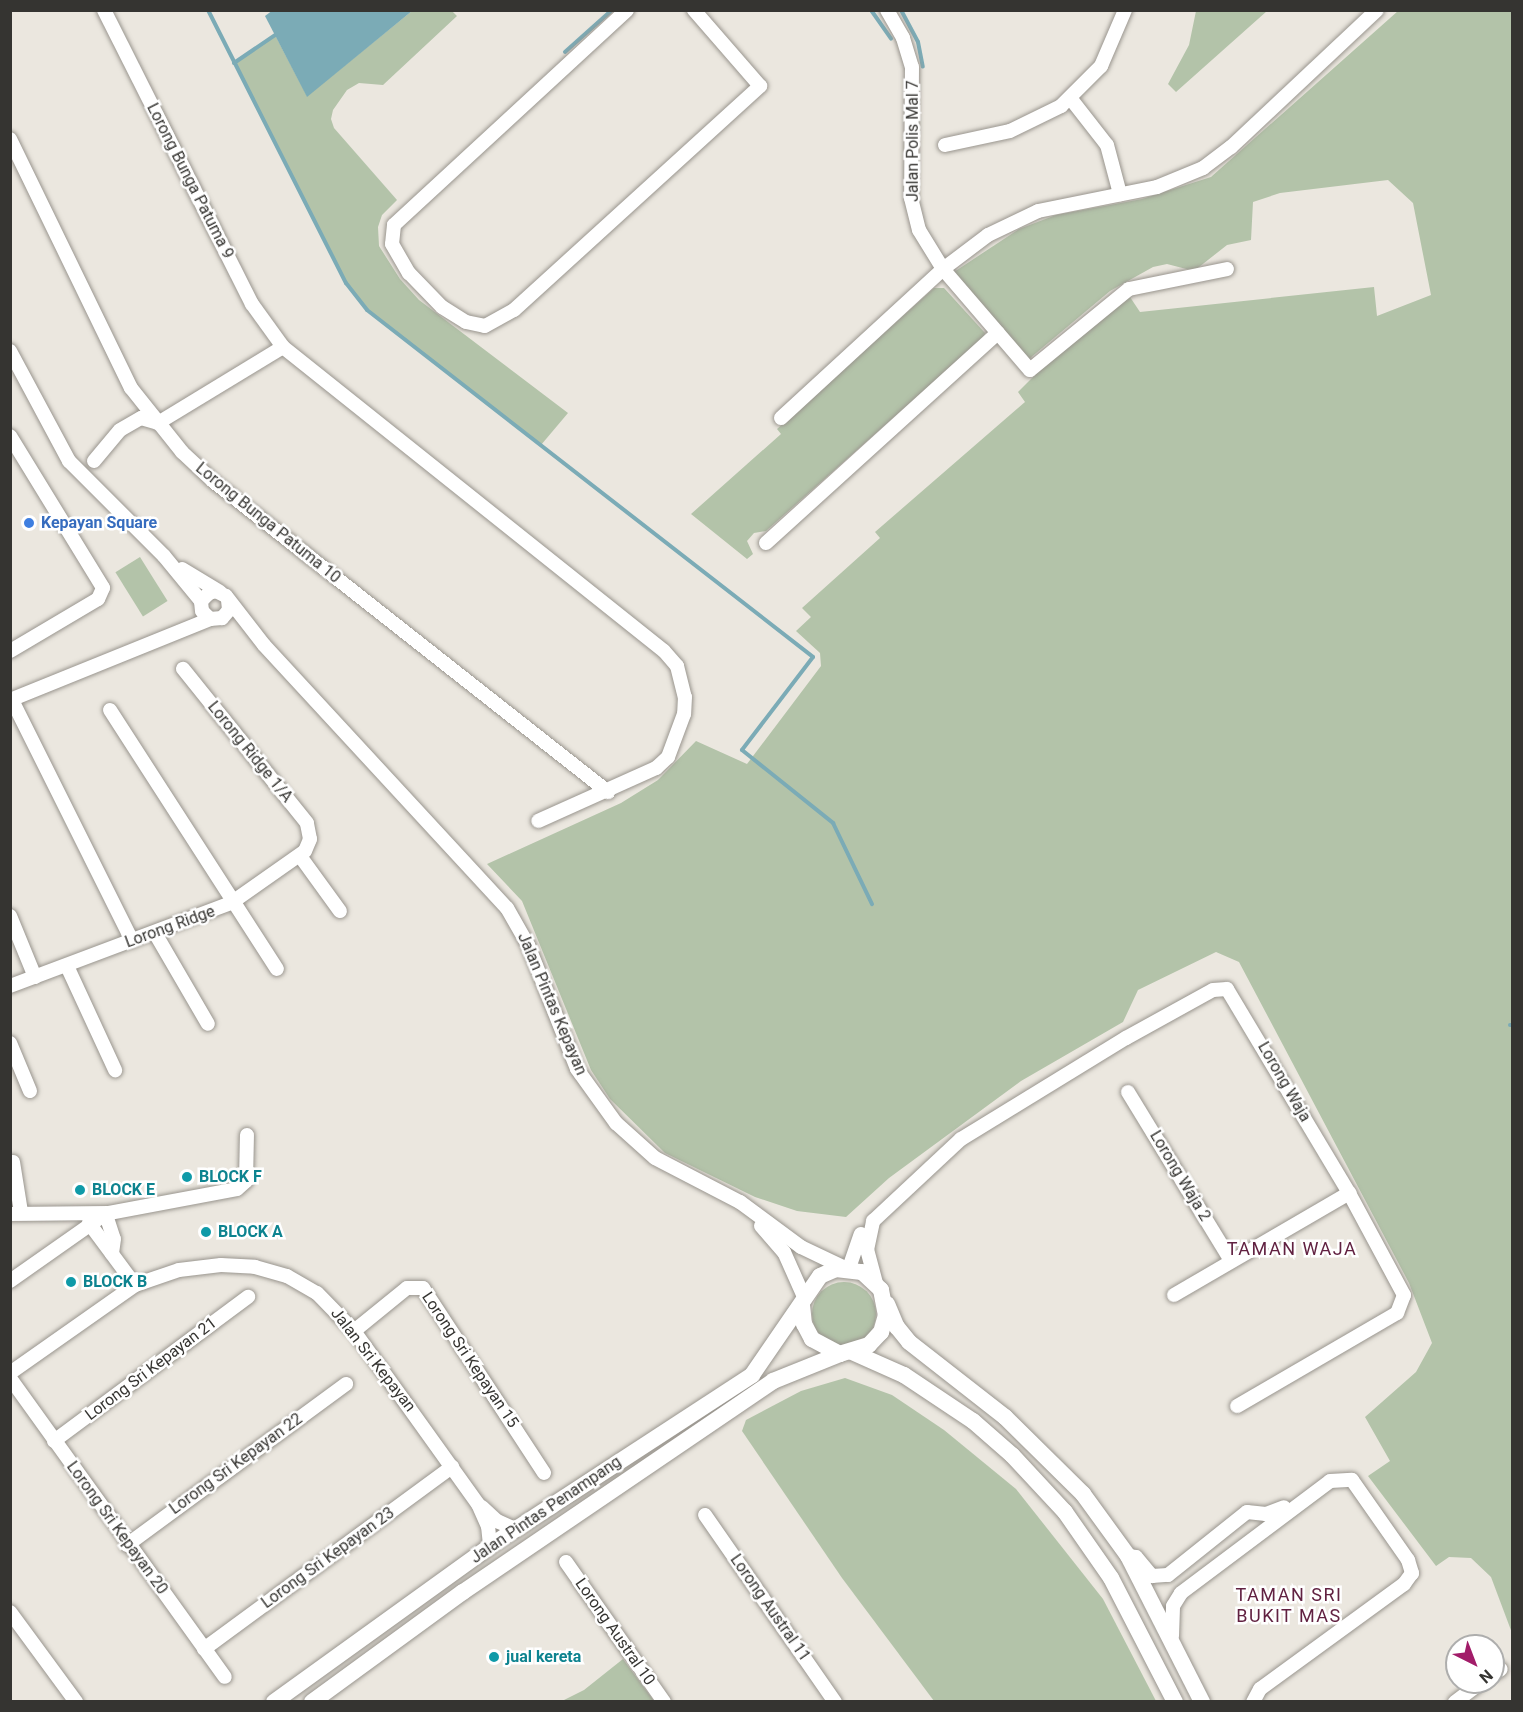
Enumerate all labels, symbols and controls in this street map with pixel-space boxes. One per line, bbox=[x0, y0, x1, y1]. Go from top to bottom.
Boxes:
street label: Jalan Polis Mal 7 bbox=[903, 80, 923, 202]
street label: Lorong Bunga Patuma 9 bbox=[142, 100, 238, 262]
street label: Lorong Bunga Patuma 10 bbox=[192, 459, 344, 587]
place label: Kepayan Square bbox=[41, 513, 157, 533]
marker: Kepayan Square bbox=[22, 516, 36, 530]
street label: Lorong Ridge 1/A bbox=[203, 698, 297, 806]
street label: Lorong Ridge bbox=[122, 902, 218, 952]
street label: Jalan Pintas Kepayan bbox=[513, 930, 591, 1078]
street label: Lorong Waja bbox=[1253, 1039, 1315, 1125]
street label: Lorong Waja 2 bbox=[1145, 1127, 1215, 1225]
place label: BLOCK F bbox=[199, 1167, 262, 1187]
marker: BLOCK F bbox=[180, 1170, 194, 1184]
place label: BLOCK E bbox=[92, 1180, 155, 1200]
marker: BLOCK E bbox=[73, 1183, 87, 1197]
place label: BLOCK A bbox=[218, 1222, 283, 1242]
marker: BLOCK A bbox=[199, 1225, 213, 1239]
district label: TAMAN WAJA bbox=[1227, 1238, 1357, 1260]
place label: BLOCK B bbox=[83, 1272, 147, 1292]
marker: BLOCK B bbox=[64, 1275, 78, 1289]
street label: Lorong Sri Kepayan 15 bbox=[417, 1288, 523, 1432]
street label: Jalan Sri Kepayan bbox=[326, 1304, 420, 1416]
street label: Lorong Sri Kepayan 21 bbox=[82, 1313, 220, 1425]
street label: Lorong Sri Kepayan 22 bbox=[166, 1409, 306, 1519]
street label: Jalan Pintas Penampang bbox=[467, 1452, 625, 1568]
street label: Lorong Sri Kepayan 20 bbox=[62, 1458, 172, 1598]
street label: Lorong Sri Kepayan 23 bbox=[258, 1503, 398, 1613]
street label: Lorong Austral 11 bbox=[726, 1551, 814, 1665]
street label: Lorong Austral 10 bbox=[571, 1575, 659, 1689]
district label: TAMAN SRI BUKIT MAS bbox=[1236, 1585, 1342, 1628]
north arrow bbox=[1445, 1634, 1505, 1694]
place label: jual kereta bbox=[506, 1647, 581, 1667]
marker: jual kereta bbox=[487, 1650, 501, 1664]
text: N bbox=[1475, 1665, 1497, 1687]

